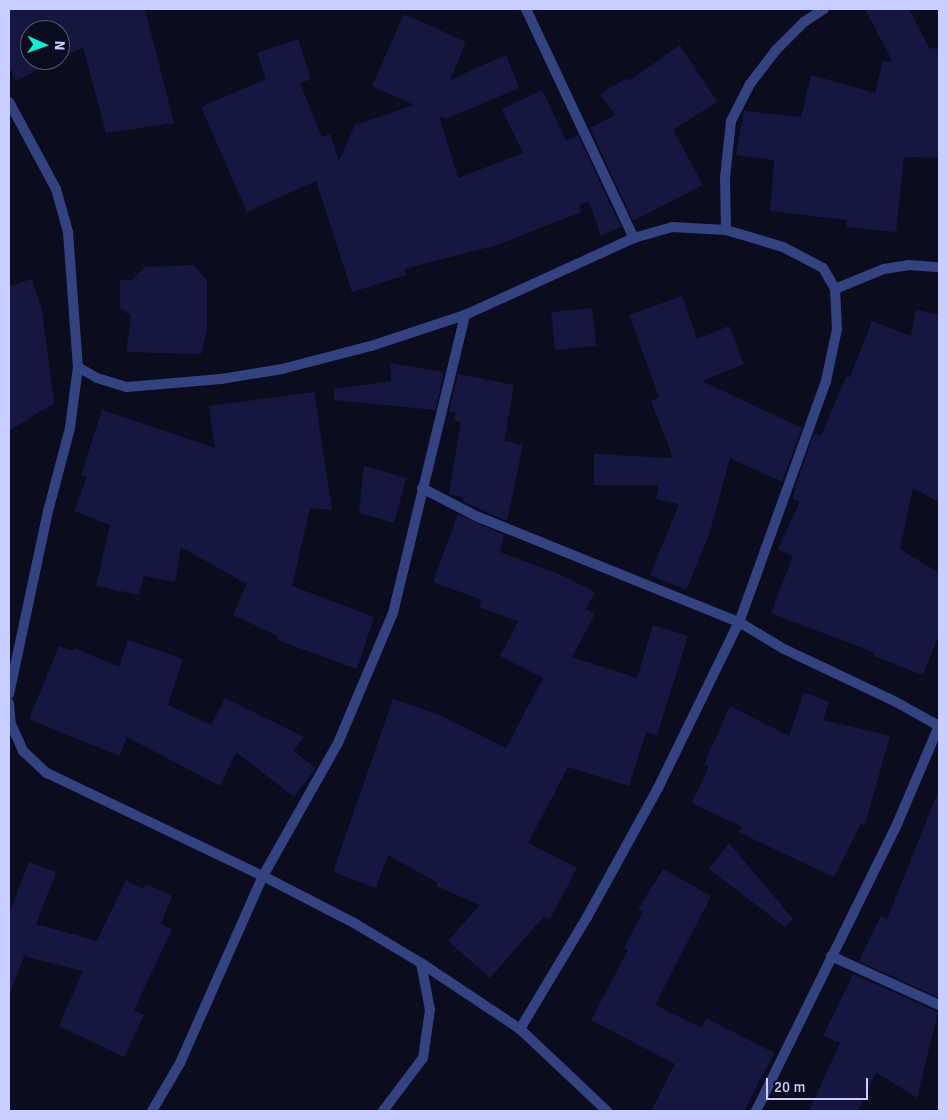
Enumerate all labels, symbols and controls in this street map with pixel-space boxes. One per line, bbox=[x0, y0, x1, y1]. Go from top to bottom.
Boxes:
north arrow bbox=[20, 20, 70, 70]
text: N bbox=[51, 40, 68, 51]
scale bar bbox=[768, 1068, 870, 1100]
text: 20 m bbox=[774, 1078, 805, 1096]

